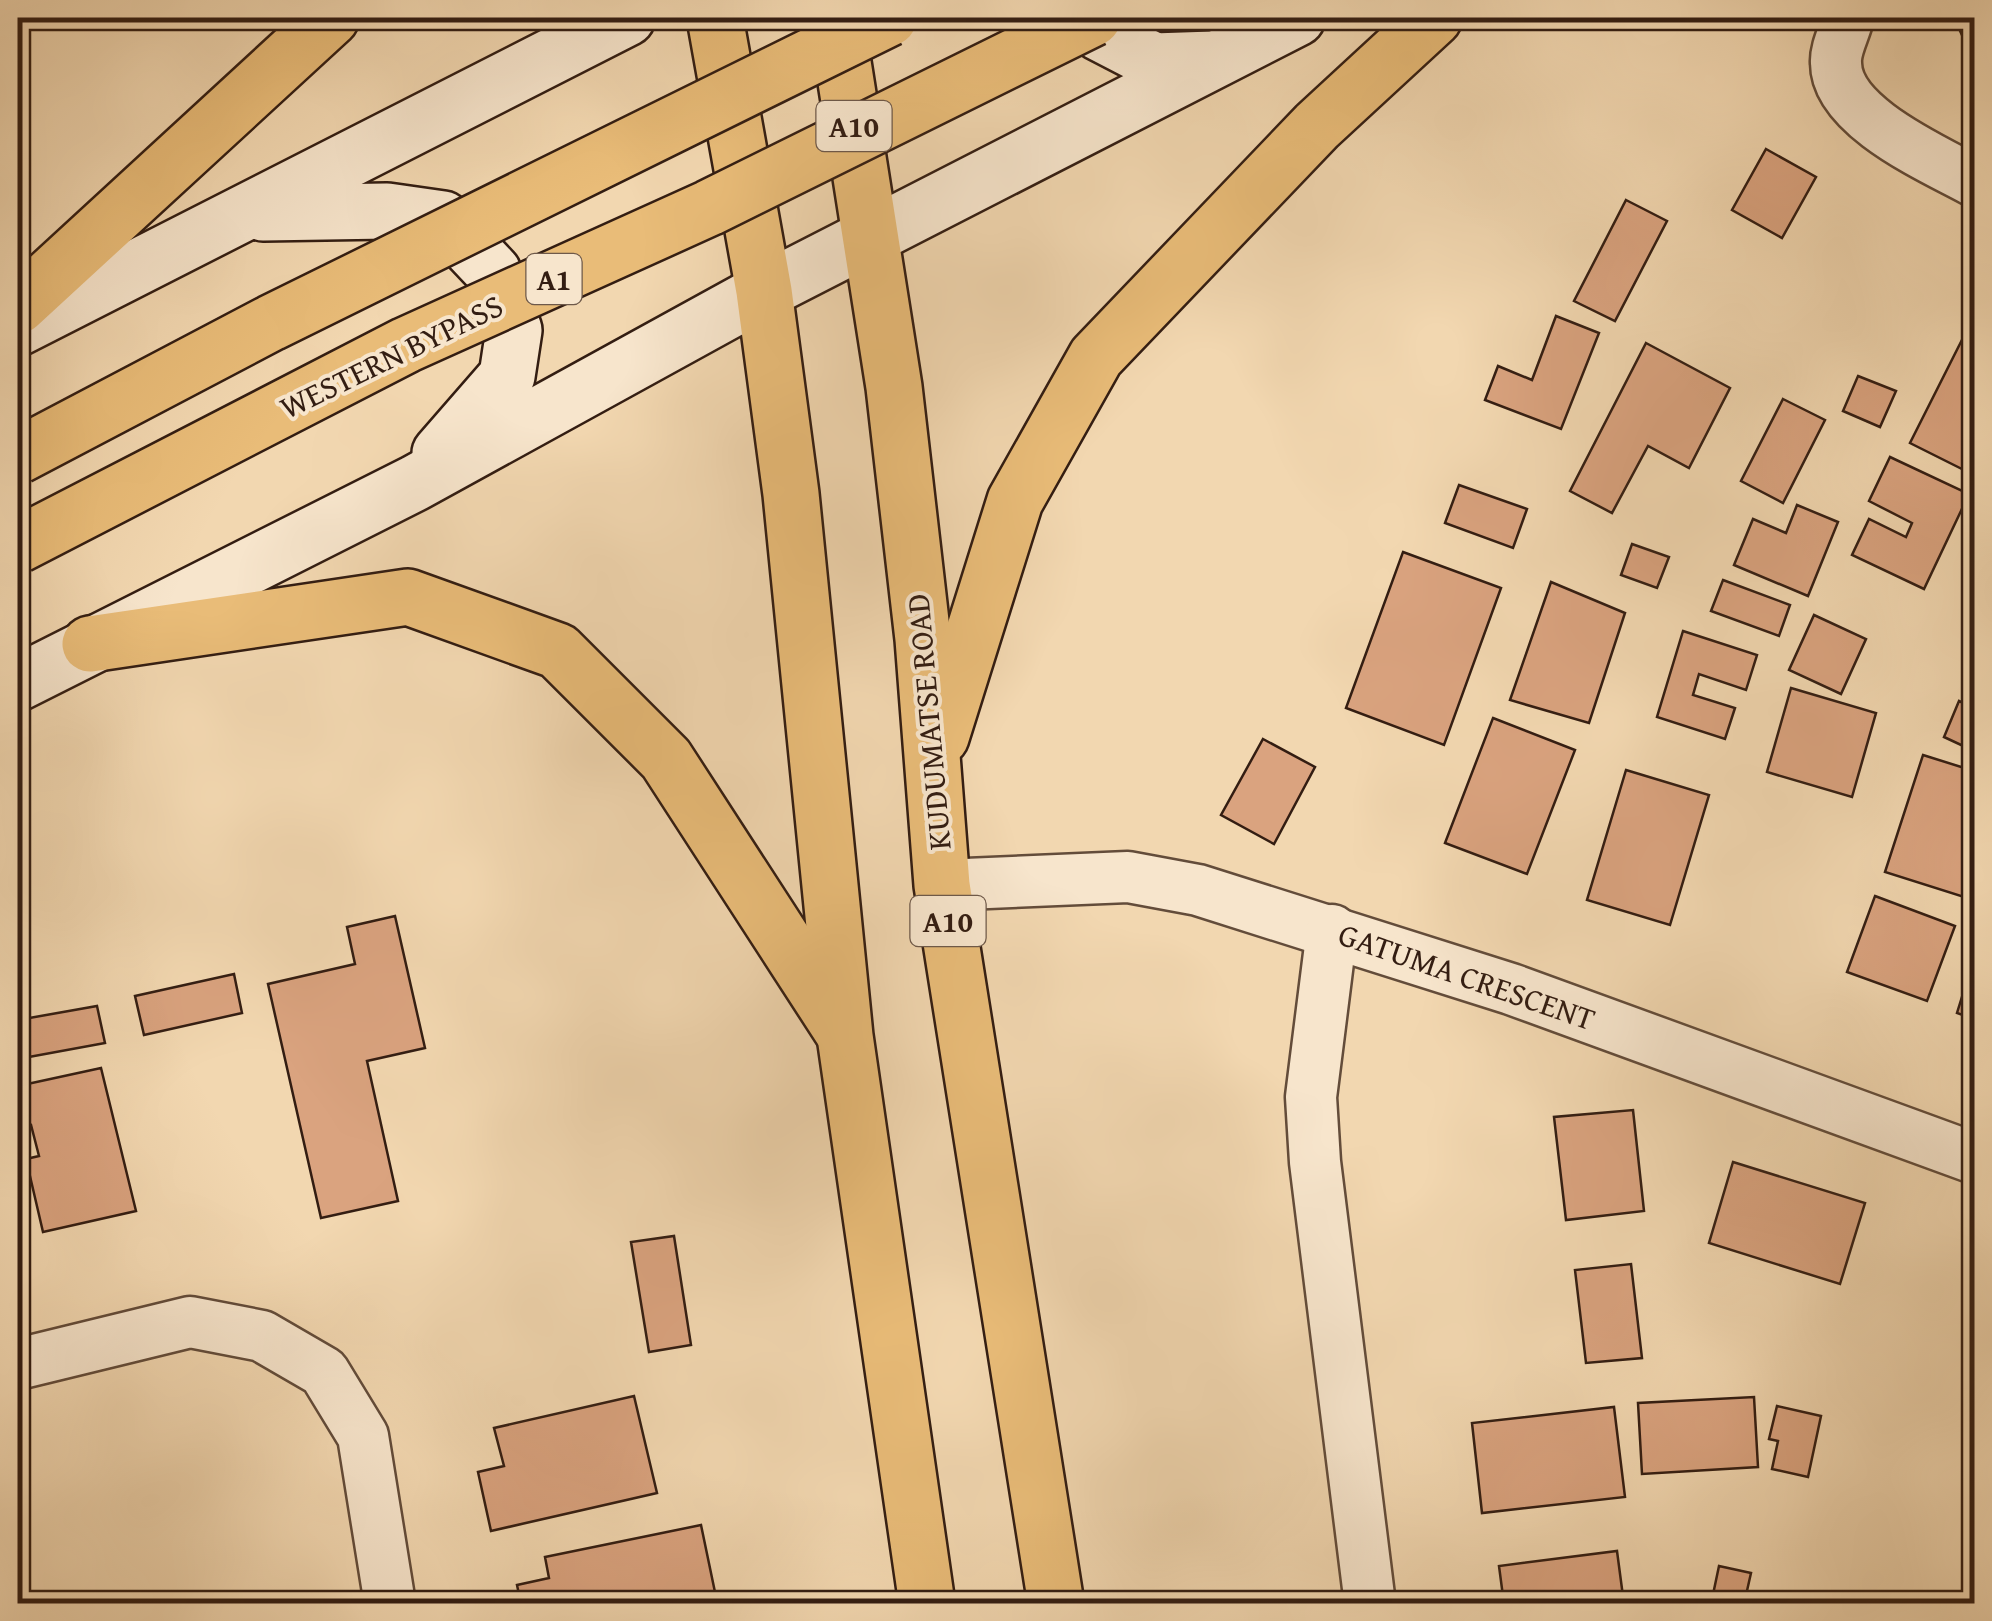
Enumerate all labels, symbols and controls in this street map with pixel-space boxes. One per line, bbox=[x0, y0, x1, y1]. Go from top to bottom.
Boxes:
road number: A10 bbox=[816, 101, 892, 151]
road number: A1 bbox=[526, 254, 582, 304]
street label: WESTERN BYPASS bbox=[272, 282, 510, 430]
street label: KUDUMATSE ROAD bbox=[893, 592, 963, 852]
road number: A10 bbox=[910, 896, 986, 946]
street label: GATUMA CRESCENT bbox=[1332, 910, 1602, 1042]

